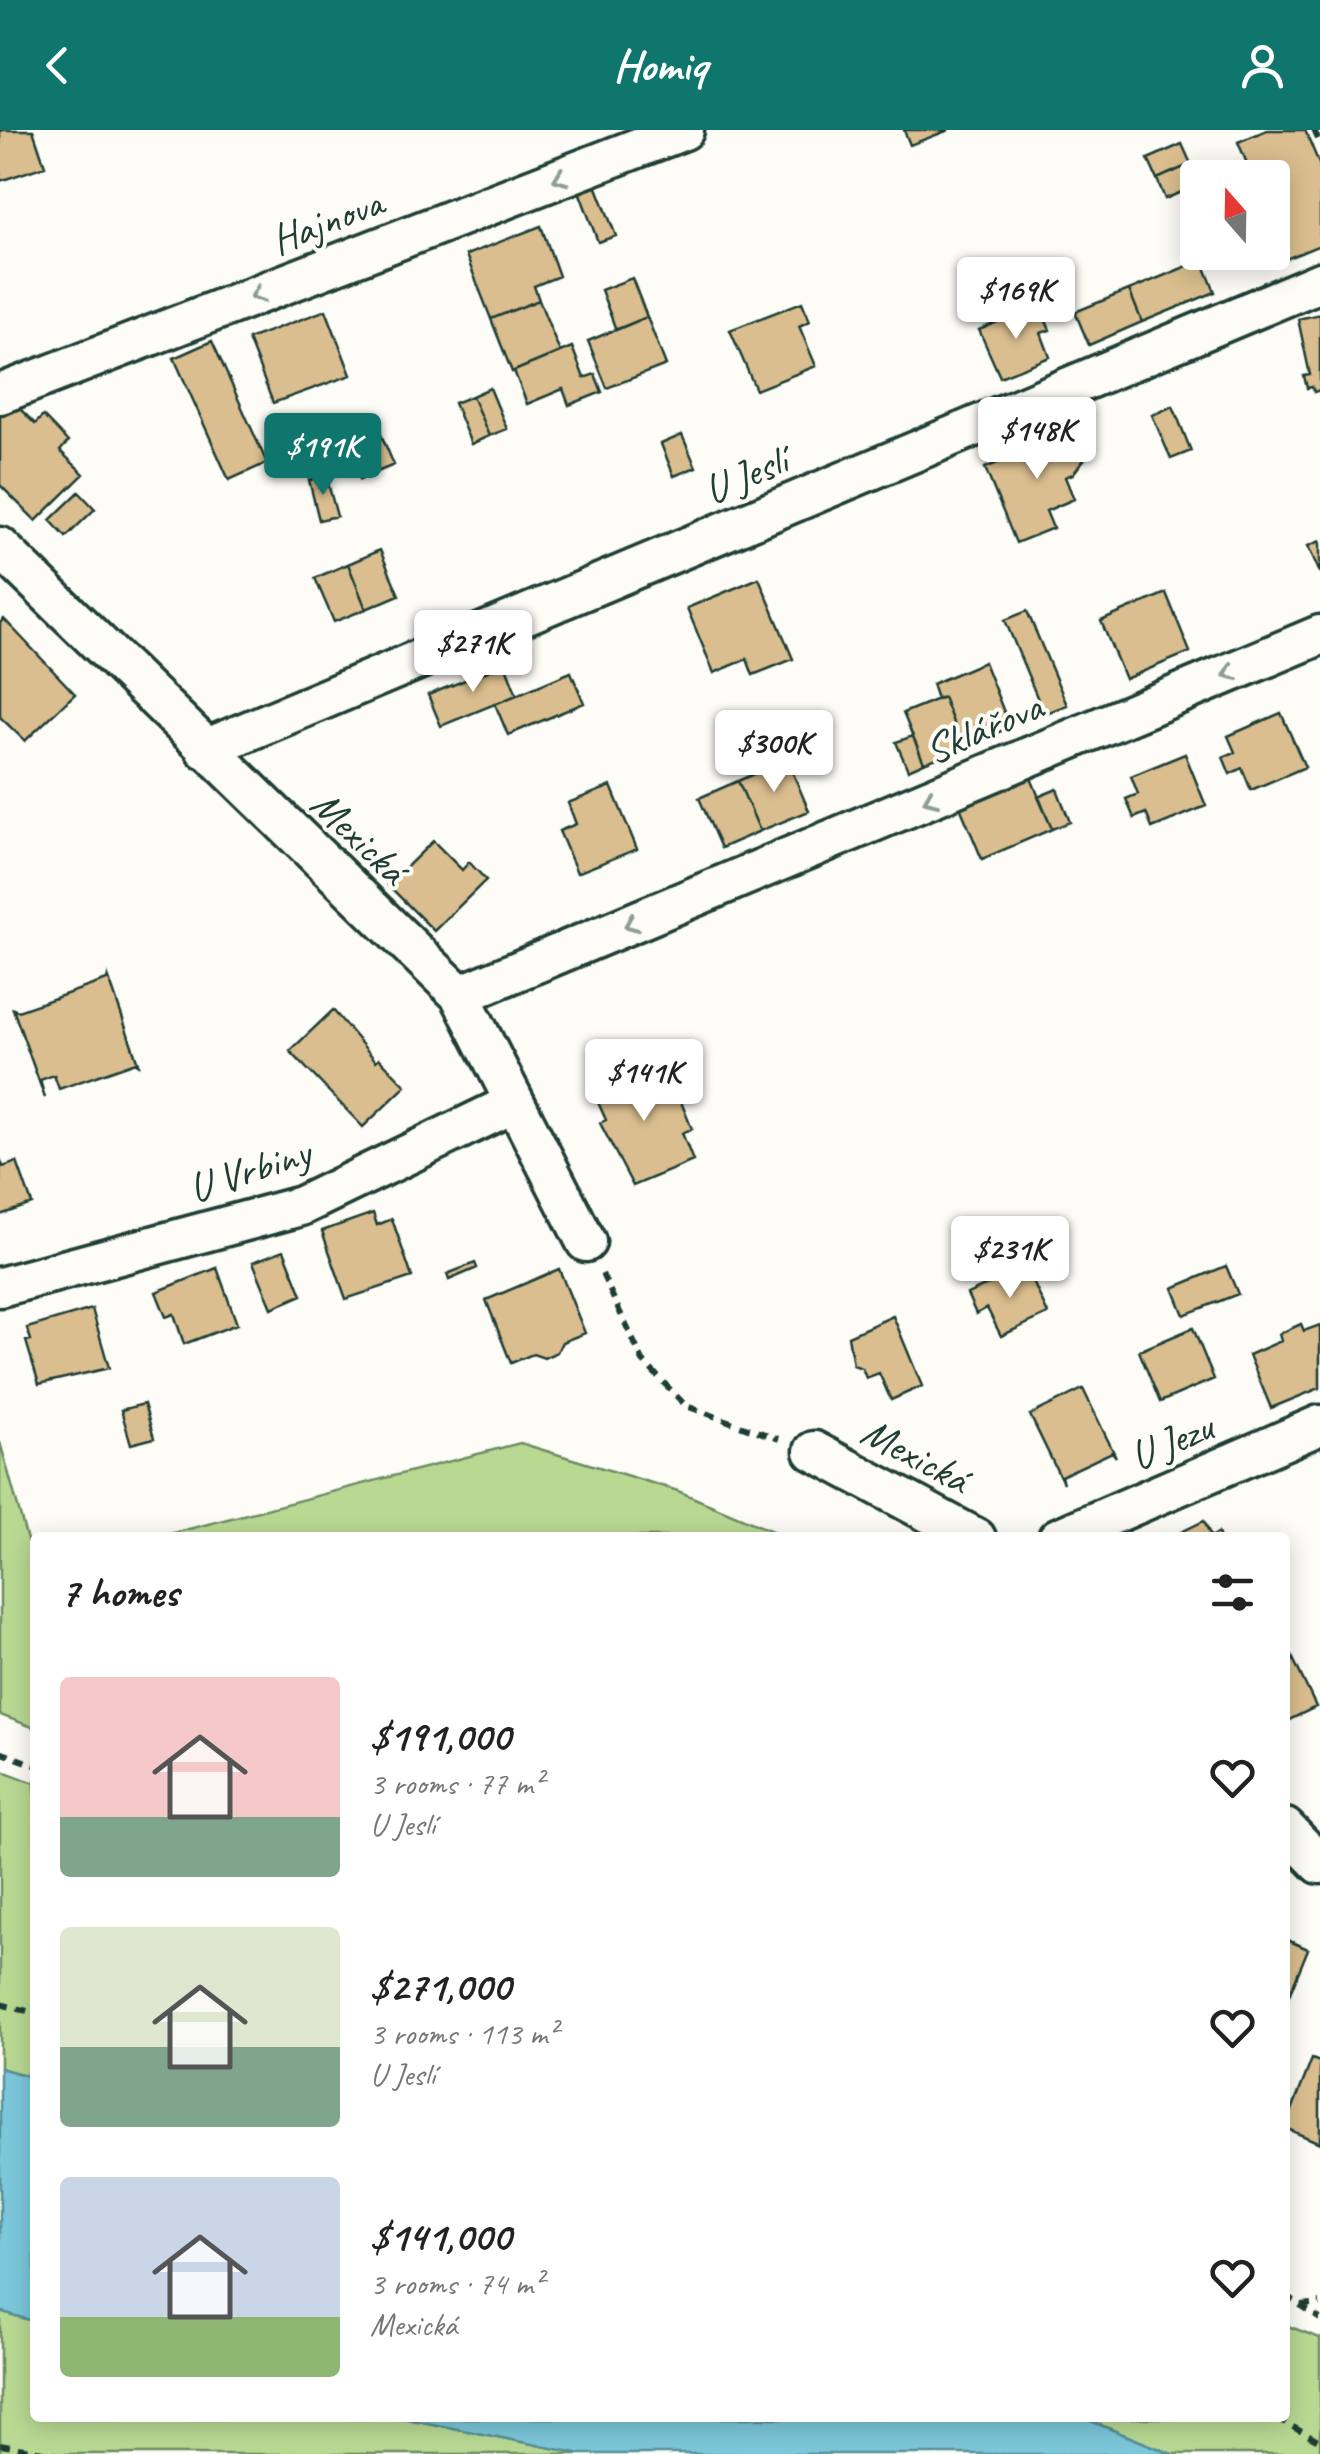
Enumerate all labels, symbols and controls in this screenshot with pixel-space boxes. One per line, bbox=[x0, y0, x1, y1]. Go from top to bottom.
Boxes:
text: Homiq bbox=[613, 37, 707, 94]
icon: back bbox=[30, 38, 85, 93]
icon: person bbox=[1235, 38, 1290, 93]
north arrow bbox=[1180, 160, 1290, 270]
map controls bbox=[1180, 160, 1290, 270]
one-way arrow bbox=[553, 166, 570, 186]
street label: Hajnova bbox=[263, 175, 393, 267]
pin: $169K bbox=[946, 257, 1086, 342]
text: $169K bbox=[979, 269, 1053, 310]
one-way arrow bbox=[249, 283, 267, 303]
pin: $148K bbox=[967, 397, 1107, 482]
text: $148K bbox=[1000, 409, 1074, 450]
pin: $191K bbox=[253, 413, 393, 498]
text: $191K bbox=[286, 425, 360, 466]
street label: U Jeslí bbox=[696, 431, 803, 517]
pin: $271K bbox=[403, 610, 543, 695]
text: $271K bbox=[436, 622, 510, 663]
one-way arrow bbox=[1222, 661, 1240, 681]
street label: Sklářova bbox=[917, 679, 1053, 777]
pin: $300K bbox=[704, 710, 844, 795]
text: $300K bbox=[737, 722, 811, 763]
street label: Mexická bbox=[299, 778, 421, 898]
one-way arrow bbox=[922, 787, 940, 807]
one-way arrow bbox=[623, 912, 641, 932]
pin: $141K bbox=[574, 1039, 714, 1124]
text: $141K bbox=[607, 1051, 681, 1092]
street label: U Vrbiny bbox=[182, 1125, 320, 1215]
pin: $231K bbox=[940, 1216, 1080, 1301]
text: $231K bbox=[973, 1228, 1047, 1269]
street label: U Jezu bbox=[1122, 1399, 1223, 1482]
street label: Mexická bbox=[852, 1405, 982, 1507]
icon: filters bbox=[1205, 1565, 1260, 1620]
text: 7 homes bbox=[60, 1566, 178, 1619]
text: $191,000 bbox=[370, 1710, 510, 1763]
icon: home bbox=[140, 1717, 260, 1837]
icon: heart bbox=[1205, 1750, 1260, 1805]
text: 3 rooms · 77 m² bbox=[370, 1763, 543, 1804]
text: U Jeslí bbox=[370, 1804, 435, 1845]
text: $271,000 bbox=[370, 1960, 510, 2013]
icon: home bbox=[140, 1967, 260, 2087]
icon: heart bbox=[1205, 2000, 1260, 2055]
text: 3 rooms · 113 m² bbox=[370, 2013, 557, 2054]
text: U Jeslí bbox=[370, 2054, 435, 2095]
text: $141,000 bbox=[370, 2210, 511, 2263]
icon: home bbox=[140, 2217, 260, 2337]
icon: heart bbox=[1205, 2250, 1260, 2305]
text: 3 rooms · 74 m² bbox=[370, 2263, 543, 2304]
text: Mexická bbox=[370, 2304, 457, 2345]

